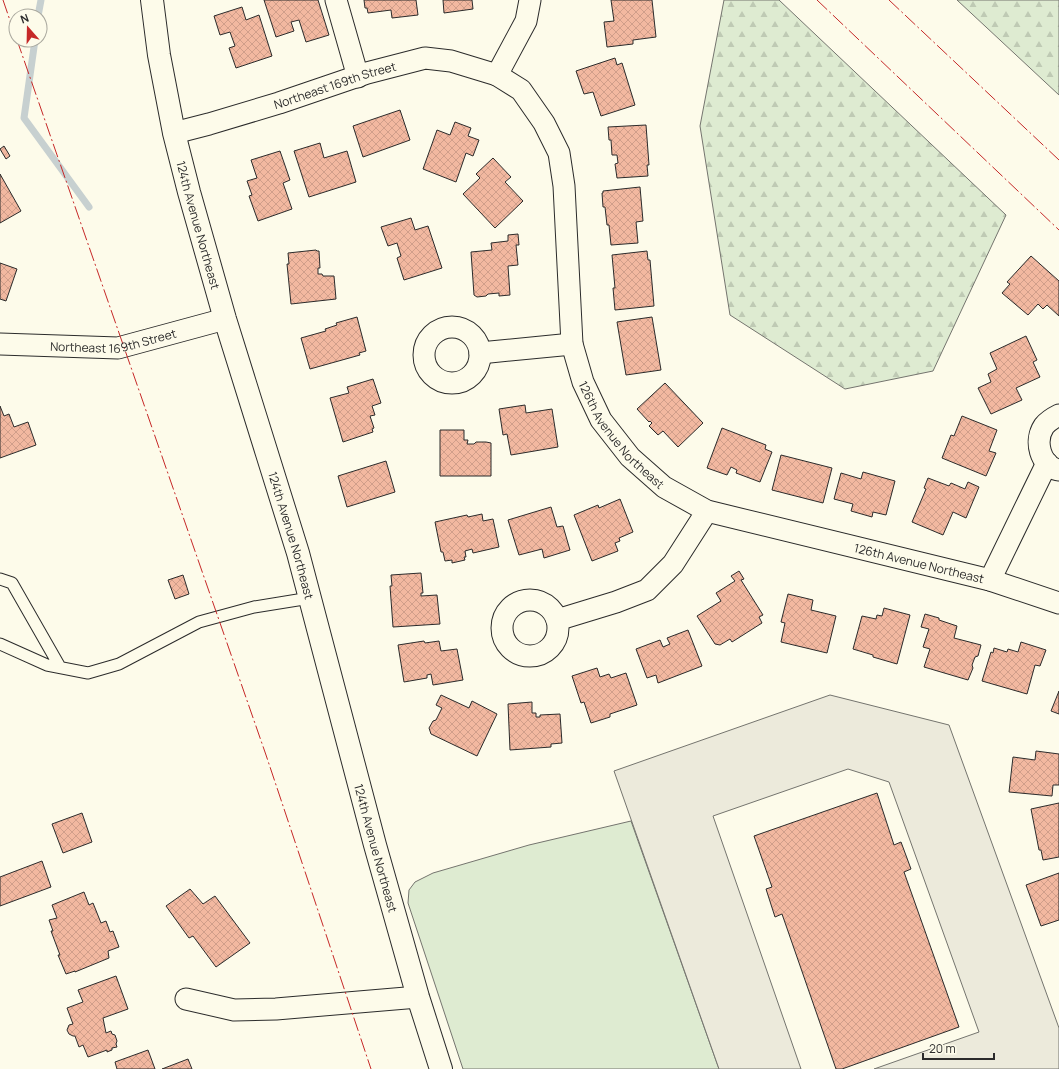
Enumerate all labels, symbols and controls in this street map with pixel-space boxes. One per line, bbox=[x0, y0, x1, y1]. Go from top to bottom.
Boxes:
north arrow bbox=[8, 8, 48, 48]
text: N bbox=[18, 10, 31, 27]
street label: Northeast 169th Street bbox=[272, 57, 398, 113]
street label: 124th Avenue Northeast bbox=[173, 159, 225, 291]
street label: Northeast 169th Street bbox=[50, 324, 178, 357]
street label: 126th Avenue Northeast bbox=[575, 378, 669, 492]
street label: 124th Avenue Northeast bbox=[265, 469, 318, 601]
street label: 126th Avenue Northeast bbox=[853, 539, 986, 587]
street label: 124th Avenue Northeast bbox=[351, 782, 402, 914]
scale bar bbox=[923, 1035, 994, 1061]
text: 20 m bbox=[929, 1040, 956, 1057]

